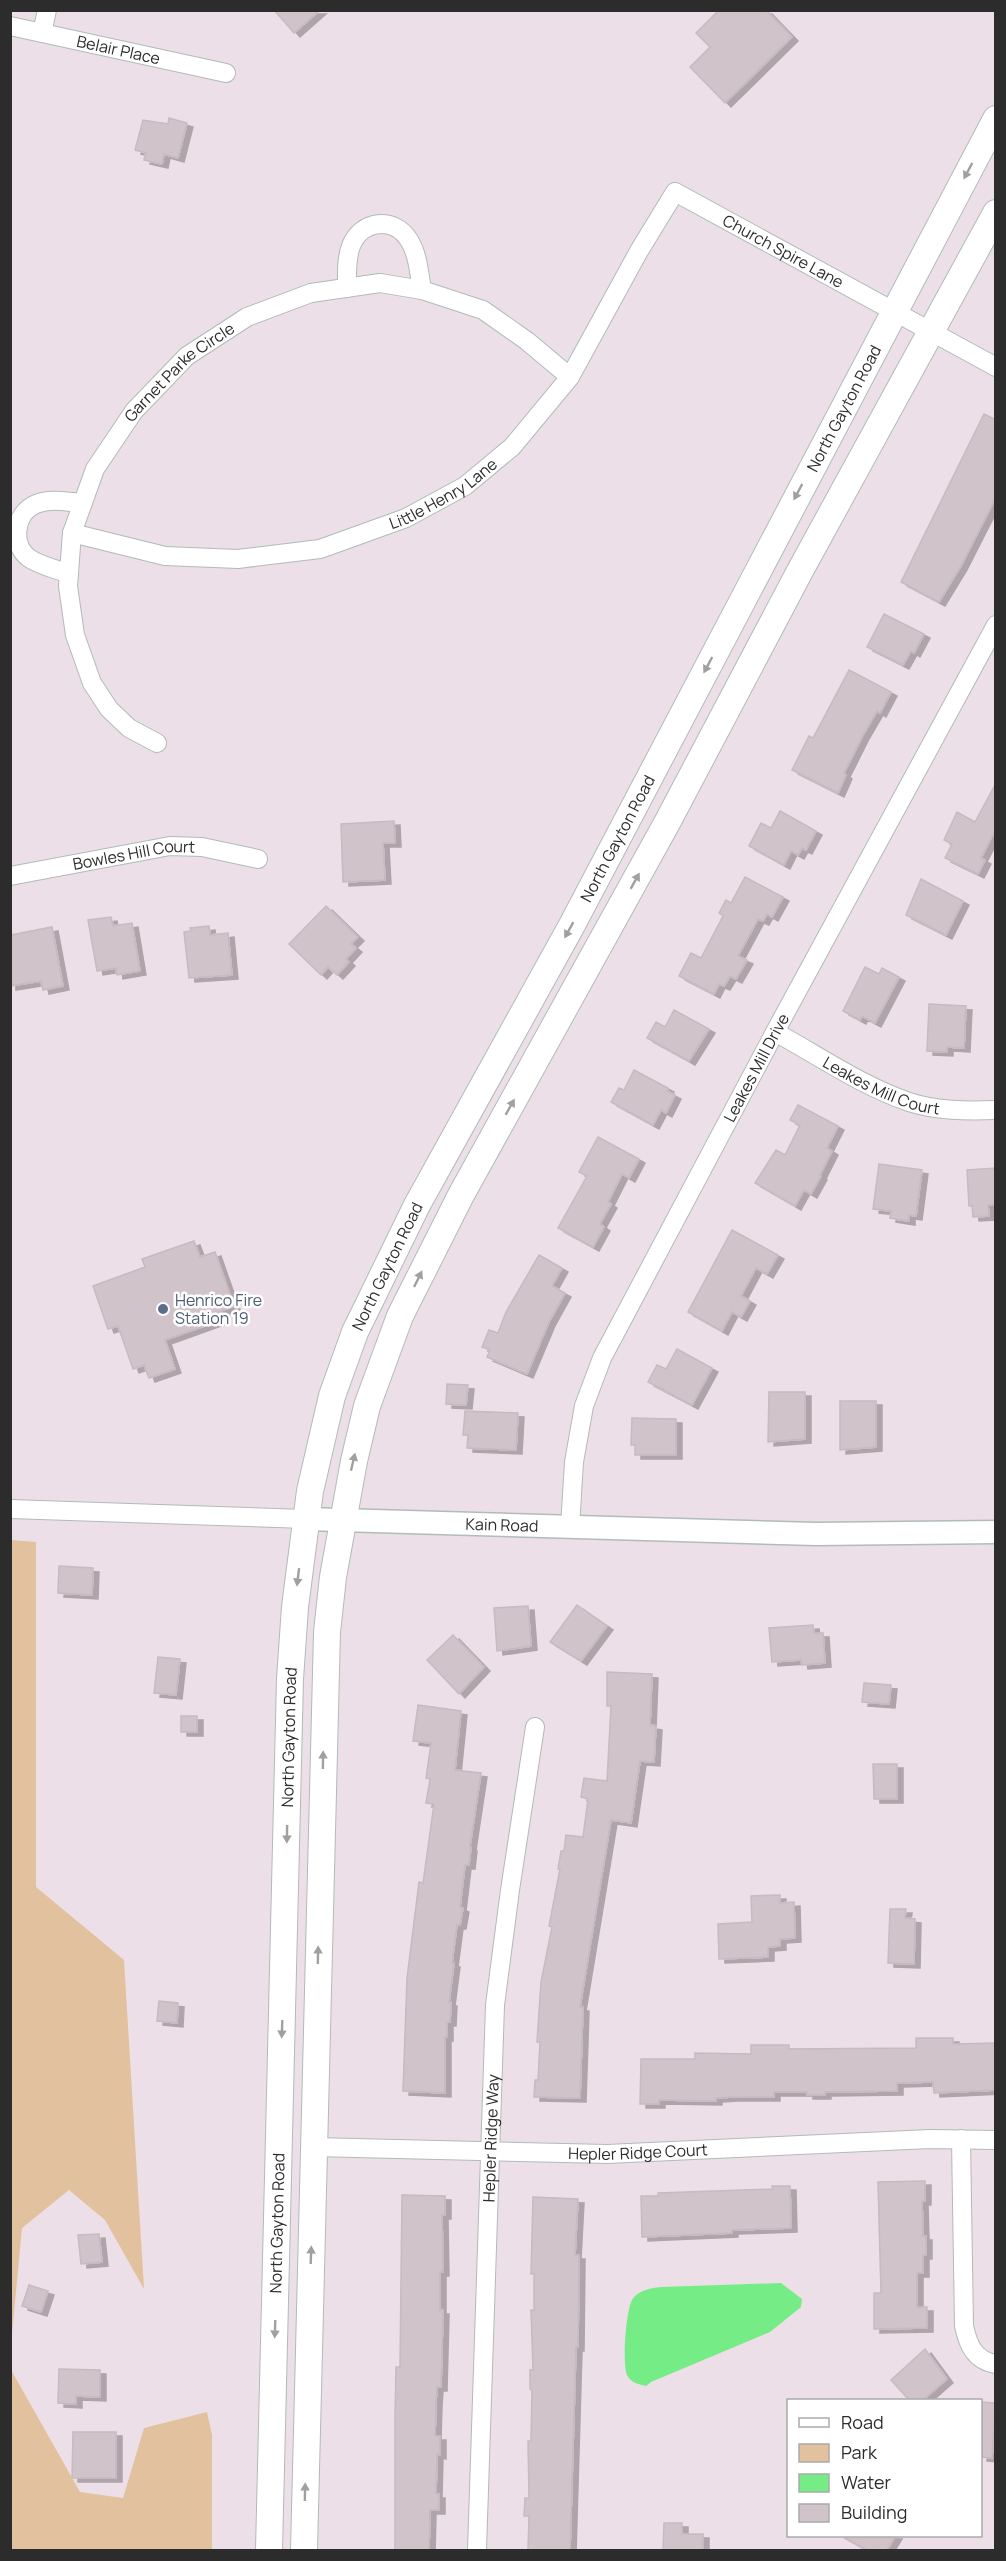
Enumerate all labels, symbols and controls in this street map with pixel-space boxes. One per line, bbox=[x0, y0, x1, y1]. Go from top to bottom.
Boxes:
street label: Belair Place bbox=[75, 30, 162, 69]
one-way arrow bbox=[963, 162, 973, 179]
street label: Church Spire Lane bbox=[719, 209, 848, 293]
street label: Garnet Parke Circle bbox=[119, 317, 239, 426]
street label: North Gayton Road bbox=[801, 341, 886, 476]
street label: Little Henry Lane bbox=[386, 453, 502, 534]
one-way arrow bbox=[793, 483, 803, 500]
one-way arrow bbox=[703, 656, 713, 673]
street label: North Gayton Road bbox=[575, 771, 660, 906]
street label: Bowles Hill Court bbox=[71, 835, 196, 875]
one-way arrow bbox=[630, 872, 640, 889]
one-way arrow bbox=[564, 922, 574, 939]
street label: Leakes Mill Drive bbox=[718, 1009, 794, 1126]
street label: Leakes Mill Court bbox=[819, 1051, 941, 1120]
one-way arrow bbox=[505, 1098, 515, 1115]
street label: North Gayton Road bbox=[346, 1198, 428, 1334]
one-way arrow bbox=[414, 1271, 423, 1288]
place label: Henrico Fire Station 19 bbox=[175, 1289, 262, 1329]
marker: Henrico Fire Station 19 bbox=[156, 1302, 170, 1316]
one-way arrow bbox=[349, 1453, 359, 1472]
street label: Kain Road bbox=[465, 1513, 539, 1537]
one-way arrow bbox=[294, 1567, 303, 1586]
street label: North Gayton Road bbox=[276, 1666, 302, 1808]
one-way arrow bbox=[318, 1751, 328, 1770]
one-way arrow bbox=[282, 1825, 292, 1844]
one-way arrow bbox=[314, 1946, 323, 1965]
one-way arrow bbox=[277, 2020, 286, 2039]
street label: Hepler Ridge Way bbox=[477, 2073, 504, 2203]
street label: Hepler Ridge Court bbox=[568, 2138, 708, 2165]
street label: North Gayton Road bbox=[264, 2153, 290, 2294]
one-way arrow bbox=[306, 2246, 315, 2265]
one-way arrow bbox=[270, 2320, 280, 2339]
legend bbox=[787, 2399, 982, 2537]
text: Road bbox=[841, 2410, 884, 2434]
text: Park bbox=[841, 2440, 878, 2464]
text: Water bbox=[841, 2470, 891, 2494]
one-way arrow bbox=[300, 2483, 310, 2502]
text: Building bbox=[841, 2500, 907, 2524]

